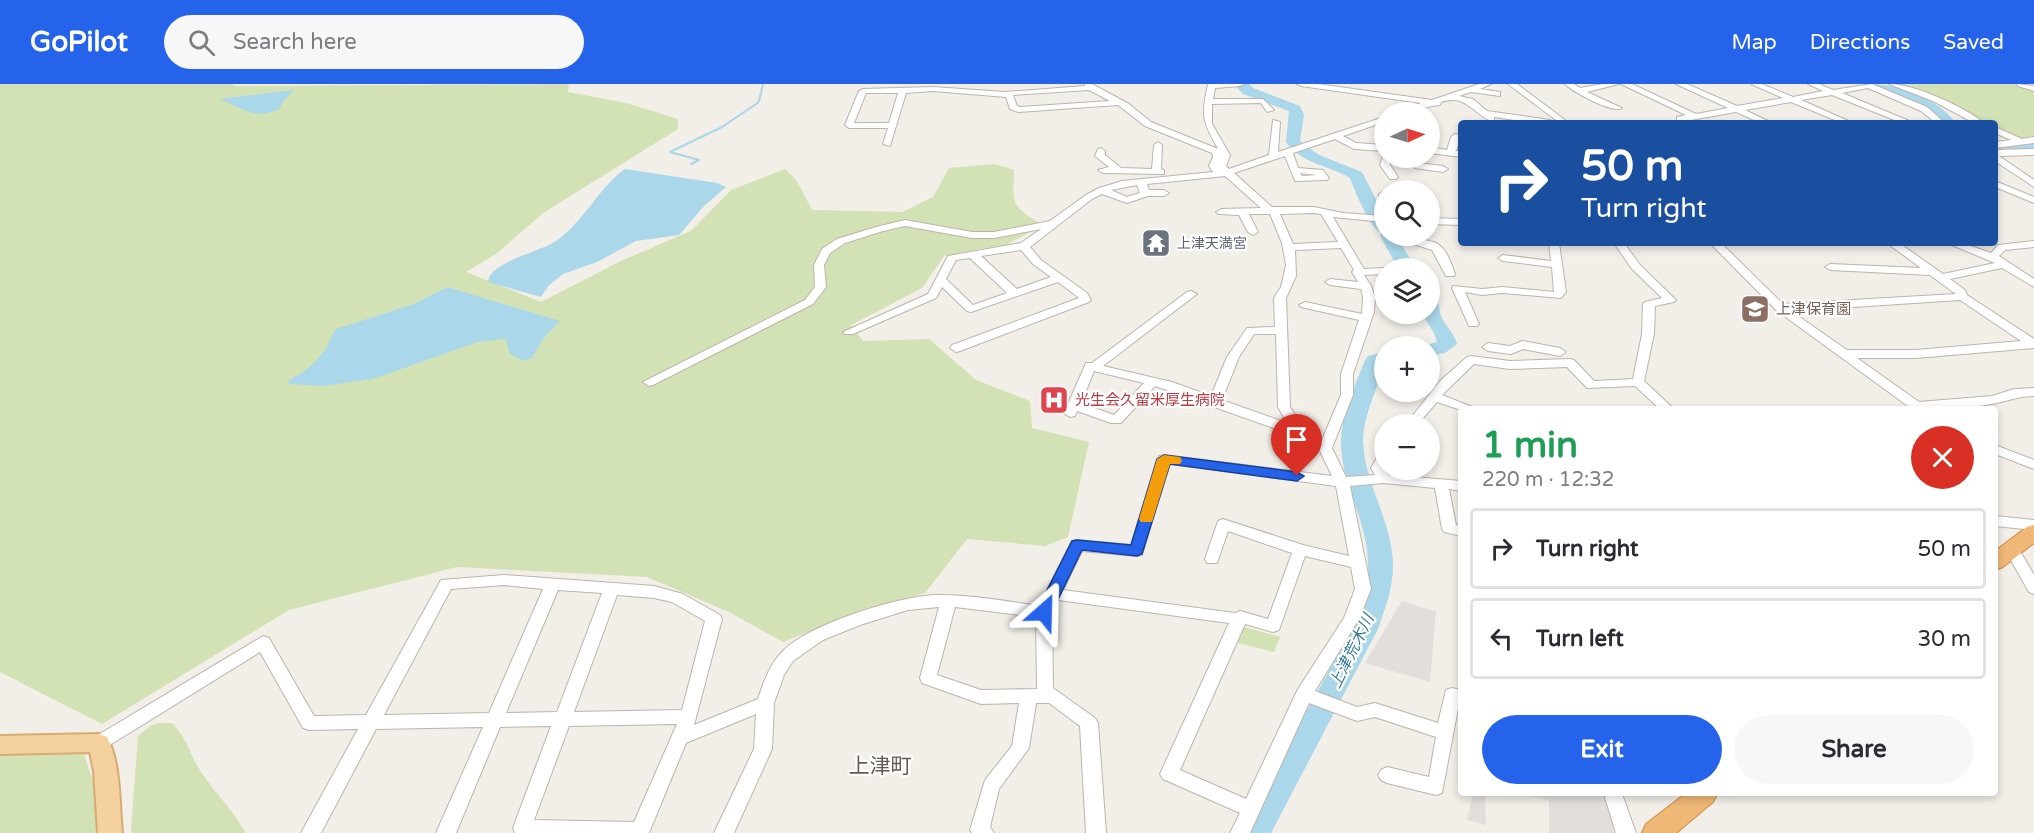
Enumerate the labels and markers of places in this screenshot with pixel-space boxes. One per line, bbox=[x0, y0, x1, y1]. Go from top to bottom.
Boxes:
temple icon: 上津天満宮 bbox=[1140, 227, 1172, 259]
place label: 上津天満宮 bbox=[1177, 235, 1247, 252]
school or university icon: 上津保育園 bbox=[1739, 293, 1771, 325]
place label: 上津保育園 bbox=[1776, 300, 1851, 318]
hospital icon: 光生会久留米厚生病院 bbox=[1038, 384, 1070, 416]
place label: 光生会久留米厚生病院 bbox=[1075, 391, 1225, 409]
pin bbox=[1271, 414, 1322, 476]

